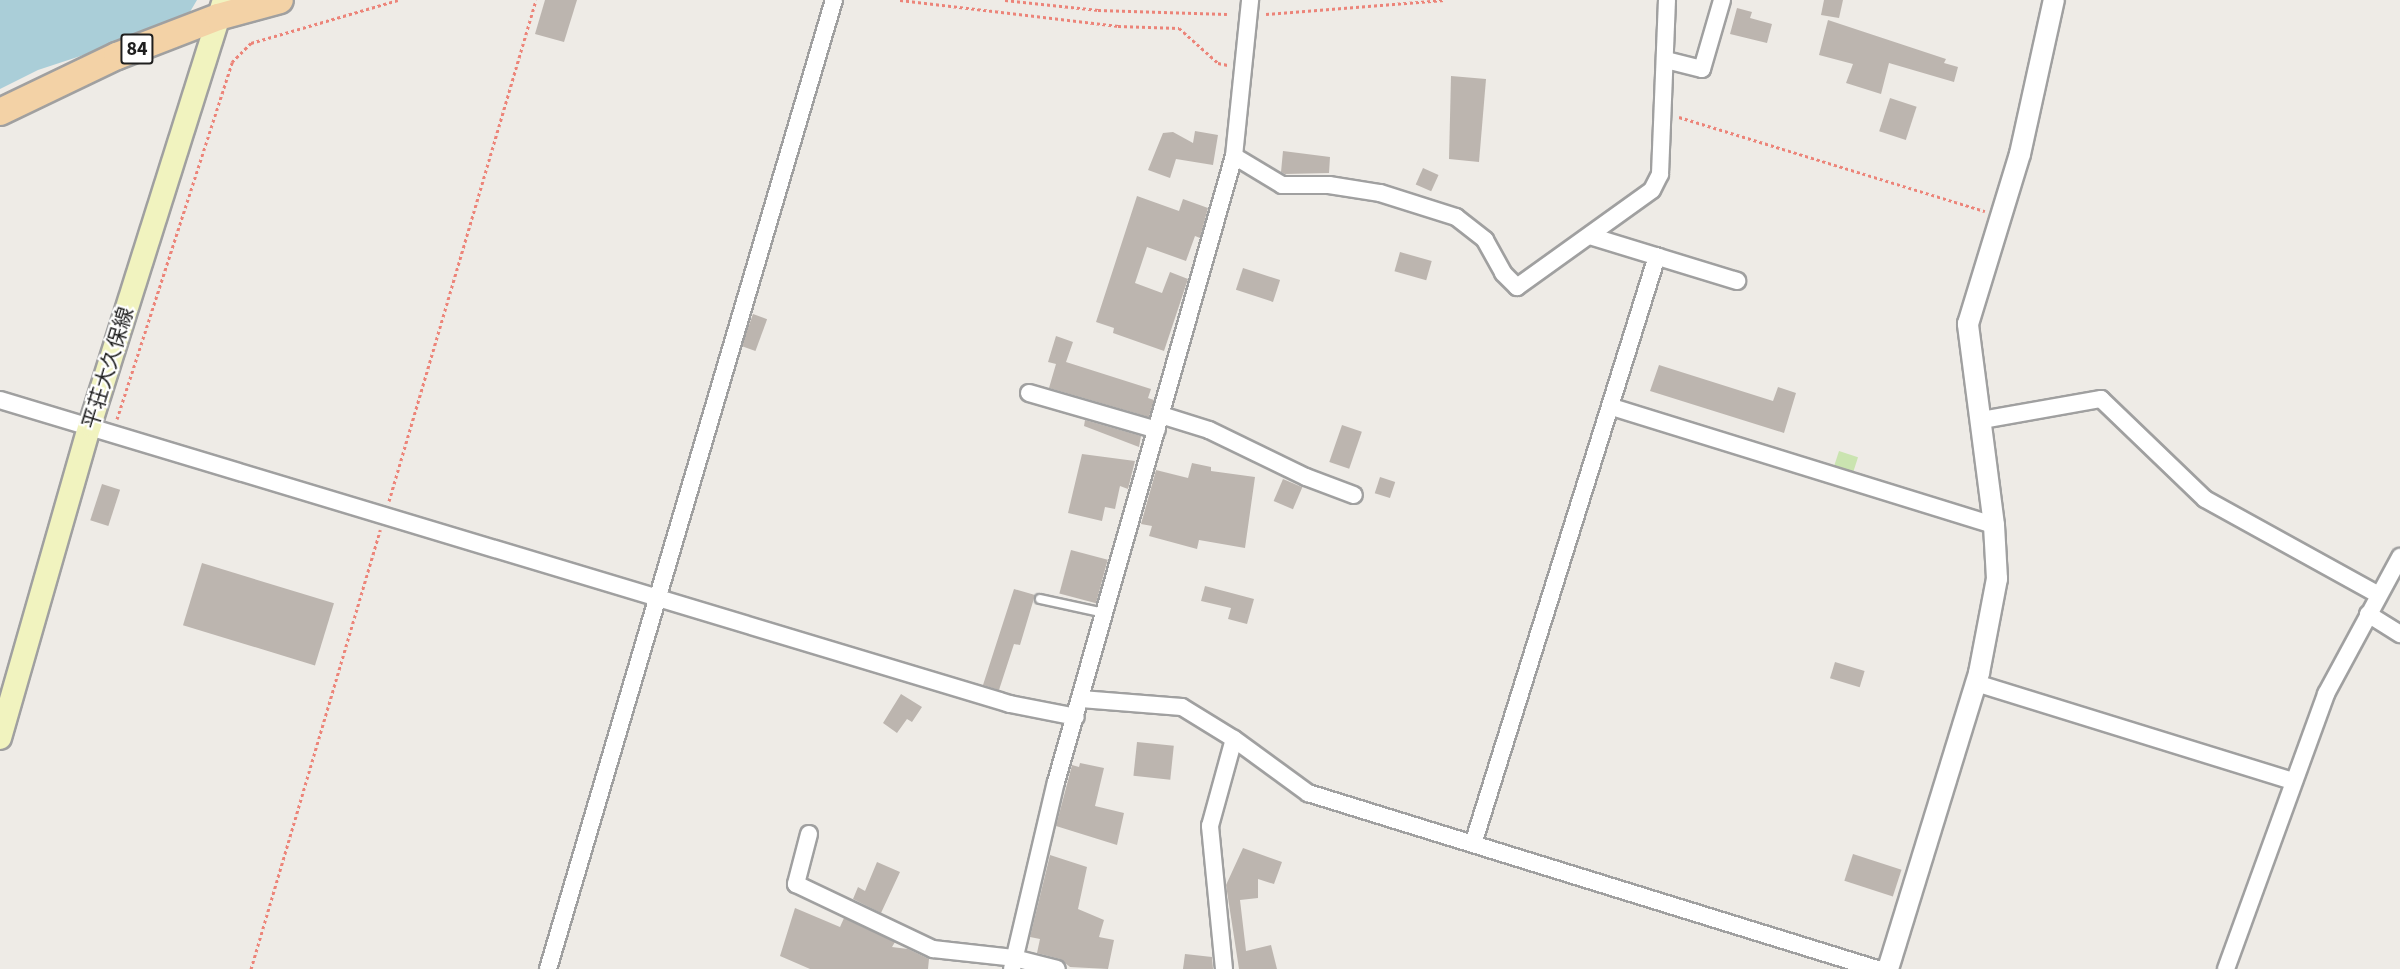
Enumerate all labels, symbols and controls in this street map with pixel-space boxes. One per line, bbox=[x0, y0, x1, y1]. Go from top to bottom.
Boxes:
road number: 84 bbox=[119, 32, 155, 66]
street label: 平荘大久保線 bbox=[78, 304, 138, 432]

